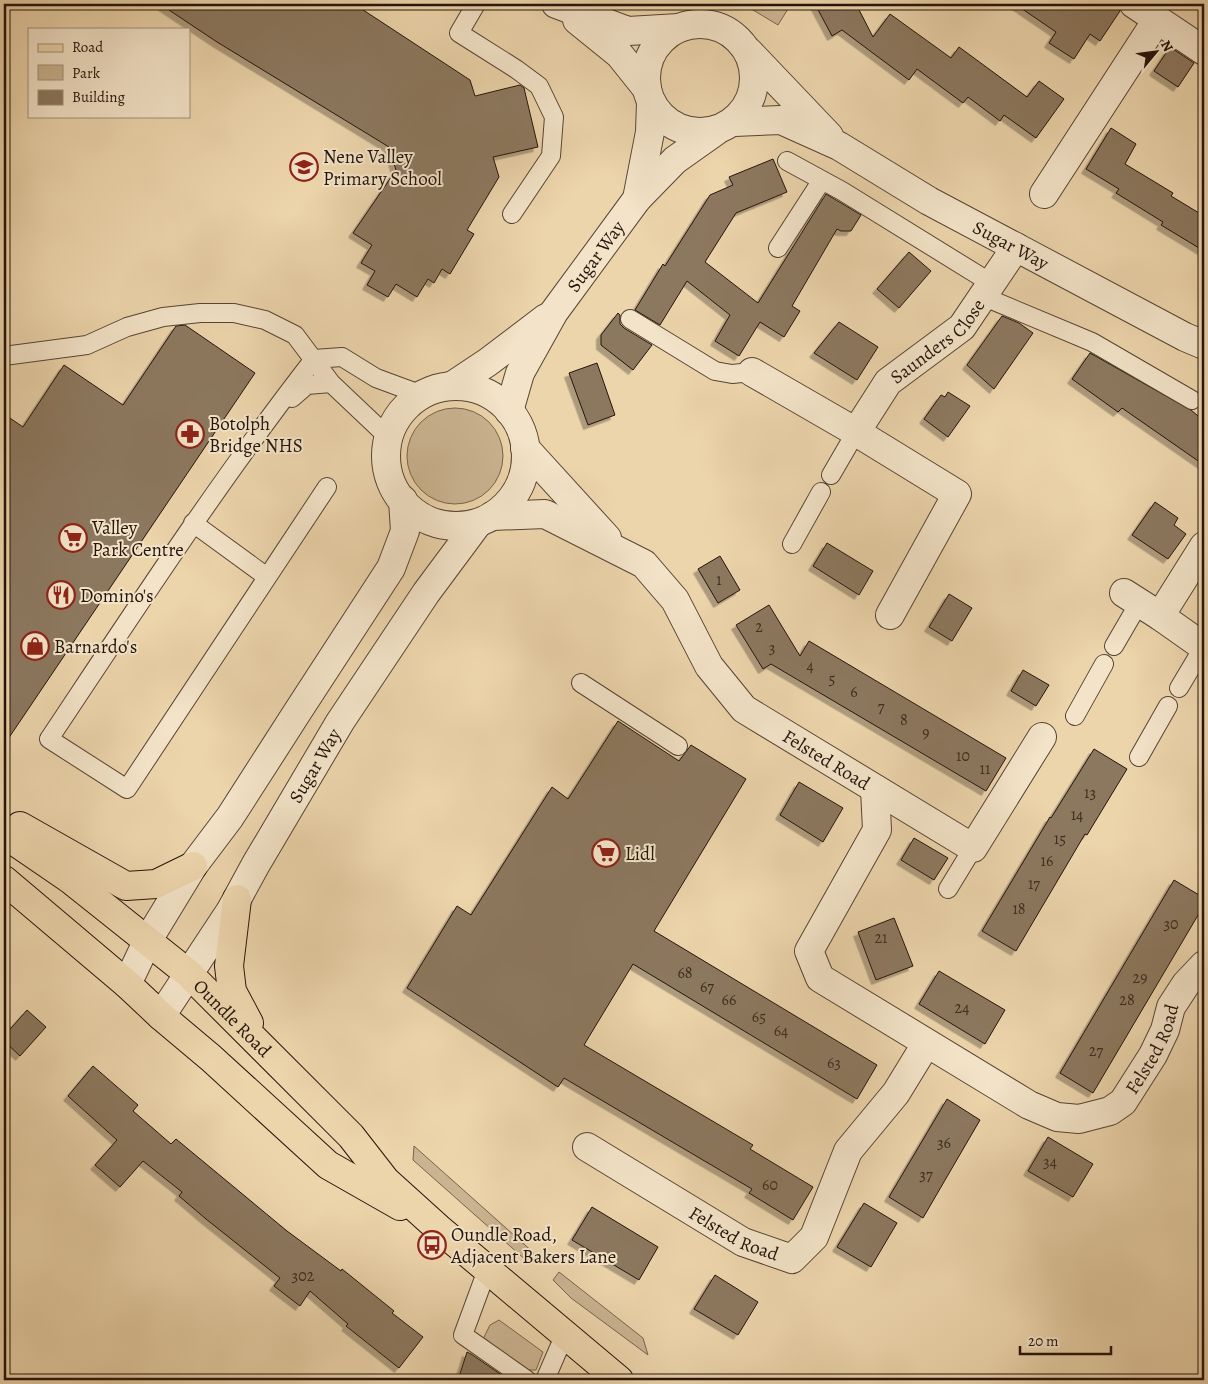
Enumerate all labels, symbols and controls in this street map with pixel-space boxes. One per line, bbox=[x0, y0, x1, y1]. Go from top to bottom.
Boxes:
legend bbox=[28, 28, 190, 118]
north arrow bbox=[1130, 28, 1180, 78]
text: Road bbox=[72, 37, 104, 57]
text: N bbox=[1156, 37, 1178, 55]
text: Park bbox=[72, 63, 101, 83]
text: Building bbox=[72, 87, 125, 107]
place label: Nene Valley Primary School bbox=[323, 144, 442, 192]
school or university icon: Nene Valley Primary School bbox=[289, 152, 319, 182]
street label: Sugar Way bbox=[561, 215, 631, 298]
street label: Sugar Way bbox=[968, 215, 1054, 277]
street label: Saunders Close bbox=[885, 294, 991, 390]
place label: Botolph Bridge NHS bbox=[209, 411, 303, 459]
pharmacy icon: Botolph Bridge NHS bbox=[175, 419, 205, 449]
place label: Valley Park Centre bbox=[91, 515, 184, 563]
supermarket icon: Valley Park Centre bbox=[58, 523, 88, 553]
house number: 1 bbox=[716, 569, 722, 591]
restaurant icon: Domino's bbox=[46, 580, 76, 610]
place label: Domino's bbox=[80, 583, 154, 609]
house number: 2 bbox=[755, 616, 763, 638]
shop icon: Barnardo's bbox=[20, 631, 50, 661]
place label: Barnardo's bbox=[54, 634, 137, 660]
house number: 3 bbox=[769, 637, 775, 659]
house number: 4 bbox=[806, 655, 814, 677]
house number: 5 bbox=[829, 668, 836, 690]
house number: 6 bbox=[850, 681, 858, 703]
house number: 7 bbox=[878, 696, 885, 718]
house number: 8 bbox=[900, 709, 908, 731]
house number: 9 bbox=[922, 722, 930, 744]
street label: Sugar Way bbox=[283, 723, 348, 808]
street label: Felsted Road bbox=[778, 724, 876, 797]
house number: 10 bbox=[956, 745, 970, 767]
house number: 11 bbox=[980, 758, 991, 780]
house number: 13 bbox=[1084, 782, 1096, 804]
house number: 14 bbox=[1071, 804, 1083, 826]
house number: 15 bbox=[1054, 828, 1066, 850]
supermarket icon: Lidl bbox=[591, 838, 621, 868]
place label: Lidl bbox=[625, 841, 655, 867]
house number: 16 bbox=[1041, 850, 1053, 872]
house number: 17 bbox=[1028, 873, 1040, 895]
house number: 18 bbox=[1012, 898, 1026, 920]
house number: 30 bbox=[1163, 913, 1179, 935]
house number: 21 bbox=[874, 927, 888, 949]
house number: 68 bbox=[677, 962, 693, 984]
house number: 29 bbox=[1133, 967, 1147, 989]
street label: Oundle Road bbox=[187, 974, 277, 1064]
house number: 67 bbox=[700, 976, 714, 998]
house number: 66 bbox=[722, 989, 736, 1011]
house number: 28 bbox=[1119, 989, 1135, 1011]
house number: 24 bbox=[955, 997, 969, 1019]
street label: Felsted Road bbox=[1119, 1000, 1185, 1099]
house number: 65 bbox=[752, 1006, 766, 1028]
house number: 64 bbox=[774, 1020, 788, 1042]
house number: 27 bbox=[1089, 1040, 1103, 1062]
house number: 63 bbox=[827, 1052, 841, 1074]
house number: 36 bbox=[937, 1132, 951, 1154]
house number: 34 bbox=[1043, 1151, 1057, 1173]
house number: 37 bbox=[919, 1164, 933, 1186]
house number: 60 bbox=[762, 1174, 778, 1196]
street label: Felsted Road bbox=[684, 1200, 783, 1268]
place label: Oundle Road, Adjacent Bakers Lane bbox=[450, 1222, 616, 1270]
bus stop icon: Oundle Road, Adjacent Bakers Lane bbox=[417, 1230, 447, 1260]
house number: 302 bbox=[292, 1265, 315, 1287]
scale bar bbox=[1020, 1324, 1112, 1356]
text: 20 m bbox=[1028, 1331, 1059, 1351]

